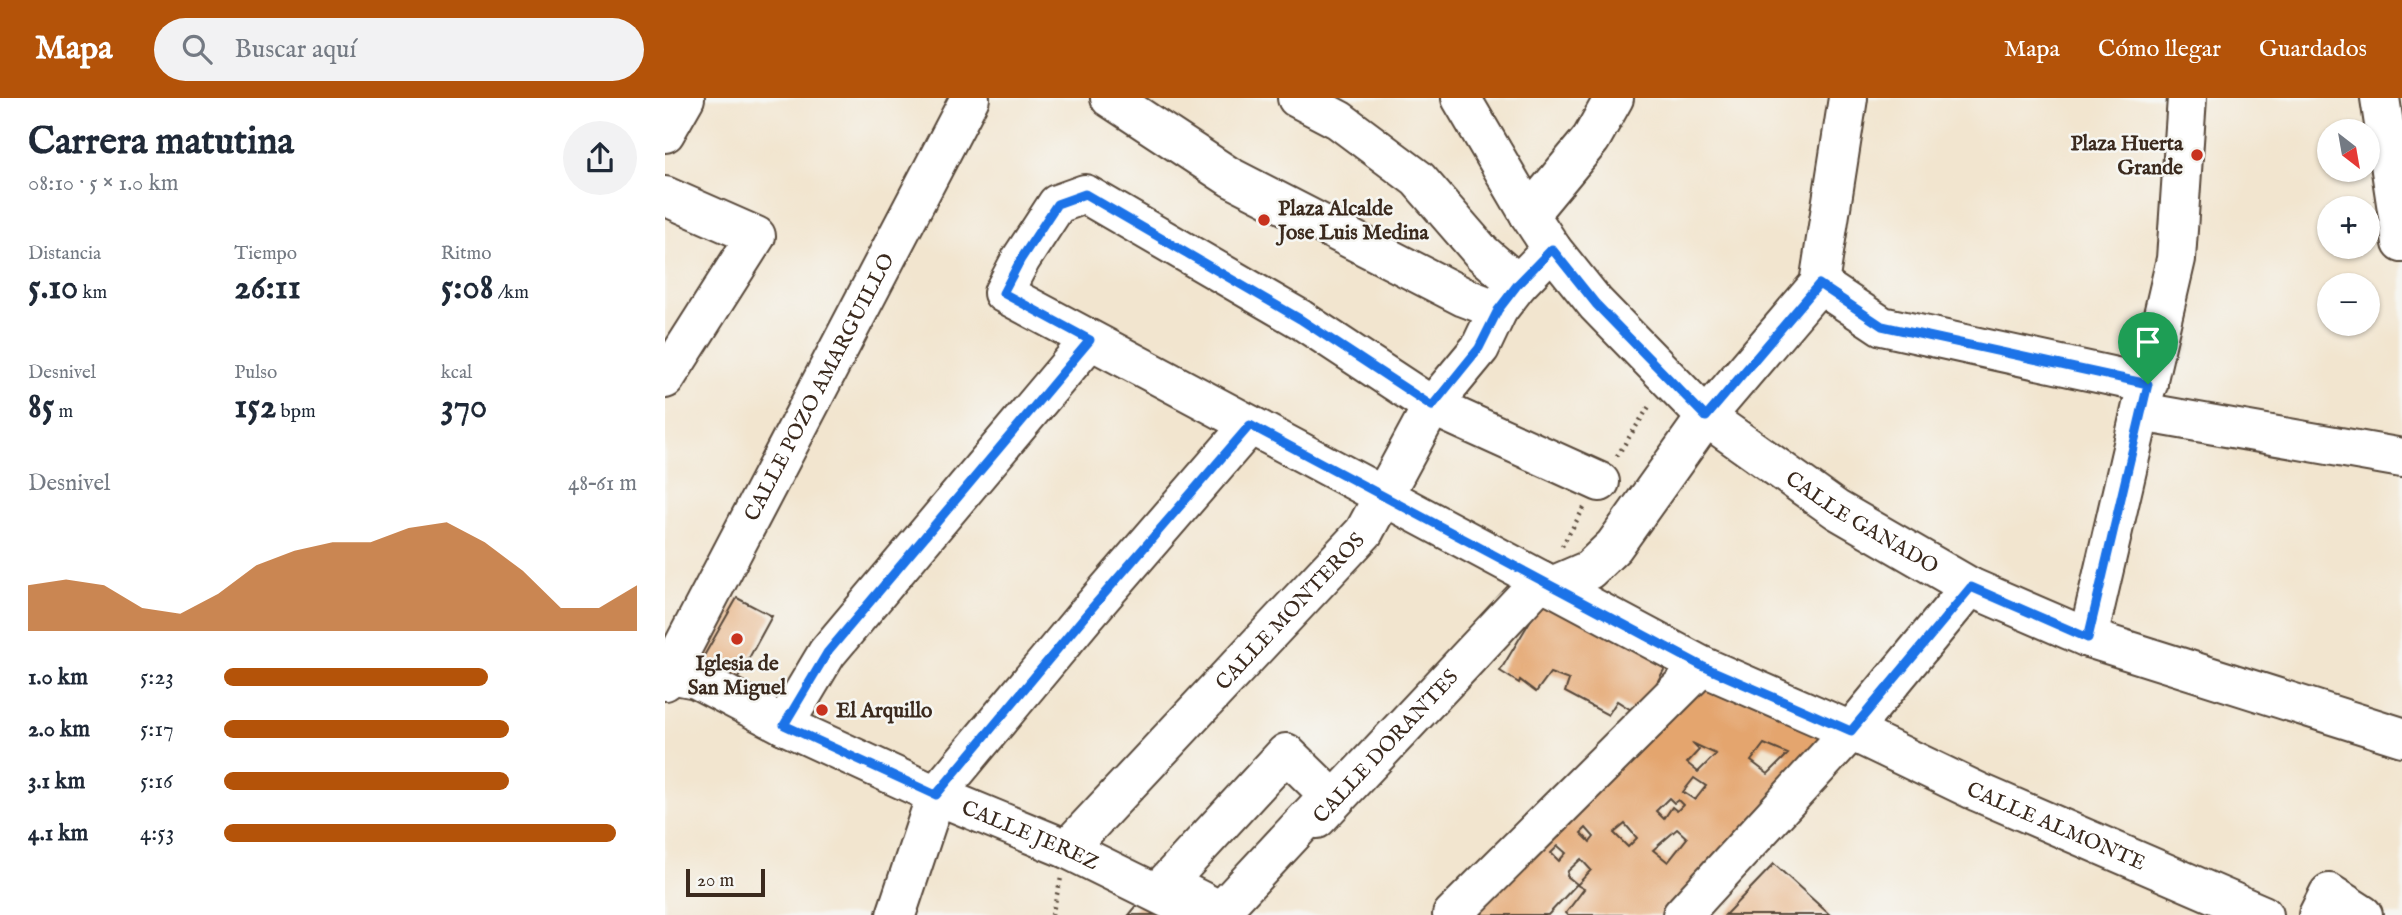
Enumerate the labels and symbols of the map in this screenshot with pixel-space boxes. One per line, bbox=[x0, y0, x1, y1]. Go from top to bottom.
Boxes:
north arrow bbox=[2317, 119, 2380, 182]
place label: Plaza Huerta Grande bbox=[2070, 131, 2184, 182]
marker: Plaza Huerta Grande bbox=[2189, 147, 2205, 163]
place label: Plaza Alcalde Jose Luis Medina bbox=[1275, 196, 1430, 247]
marker: Plaza Alcalde Jose Luis Medina bbox=[1256, 212, 1272, 228]
street label: CALLE POZO AMARGUILLO bbox=[739, 249, 901, 526]
pin bbox=[2118, 312, 2178, 384]
street label: CALLE GANADO bbox=[1780, 466, 1943, 581]
street label: CALLE MONTEROS bbox=[1211, 528, 1371, 697]
marker: Iglesia de San Miguel bbox=[729, 631, 745, 647]
place label: Iglesia de San Miguel bbox=[688, 651, 788, 702]
street label: CALLE DORANTES bbox=[1308, 664, 1465, 830]
place label: El Arquillo bbox=[836, 698, 933, 725]
marker: El Arquillo bbox=[814, 702, 830, 718]
street label: CALLE ALMONTE bbox=[1962, 776, 2149, 878]
street label: CALLE JEREZ bbox=[957, 795, 1103, 878]
scale bar bbox=[686, 866, 765, 898]

